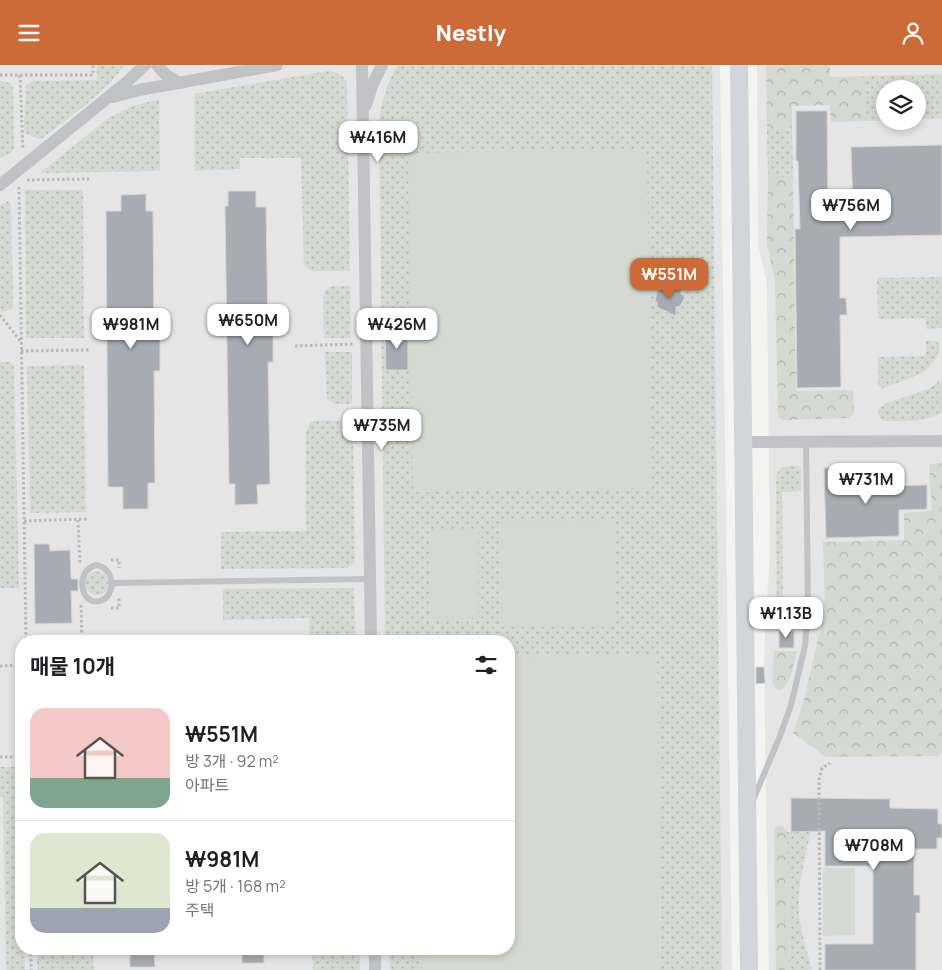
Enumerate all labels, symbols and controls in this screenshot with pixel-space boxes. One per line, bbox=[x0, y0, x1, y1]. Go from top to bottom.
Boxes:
text: Nestly bbox=[436, 18, 506, 48]
icon: menu bbox=[15, 19, 43, 47]
icon: person bbox=[899, 19, 927, 47]
map controls bbox=[876, 80, 926, 130]
button: layers bbox=[876, 80, 926, 130]
pin: ₩416M bbox=[343, 121, 413, 163]
text: ₩416M bbox=[350, 126, 406, 148]
pin: ₩756M bbox=[816, 189, 886, 231]
text: ₩756M bbox=[822, 194, 880, 216]
pin: ₩551M bbox=[634, 257, 704, 300]
text: ₩551M bbox=[641, 263, 697, 285]
pin: ₩650M bbox=[213, 303, 283, 346]
pin: ₩981M bbox=[96, 307, 166, 350]
pin: ₩426M bbox=[362, 307, 432, 350]
text: ₩650M bbox=[218, 309, 278, 331]
text: ₩981M bbox=[103, 313, 159, 335]
text: ₩426M bbox=[367, 313, 427, 335]
pin: ₩735M bbox=[347, 409, 417, 451]
text: ₩735M bbox=[353, 414, 411, 436]
pin: ₩731M bbox=[831, 463, 901, 505]
text: ₩731M bbox=[839, 468, 893, 490]
pin: ₩1.13B bbox=[745, 597, 827, 639]
text: ₩1.13B bbox=[760, 602, 812, 624]
icon: filters bbox=[472, 651, 500, 679]
text: 매물 10개 bbox=[30, 652, 115, 680]
text: ₩551M bbox=[185, 720, 258, 748]
icon: home bbox=[70, 728, 130, 788]
text: 방 3개 · 92 m² bbox=[185, 750, 279, 772]
text: 아파트 bbox=[185, 774, 229, 796]
pin: ₩708M bbox=[839, 829, 909, 871]
text: ₩708M bbox=[845, 834, 903, 856]
text: ₩981M bbox=[185, 845, 259, 873]
icon: home bbox=[70, 853, 130, 913]
text: 방 5개 · 168 m² bbox=[185, 875, 286, 897]
text: 주택 bbox=[185, 899, 214, 921]

